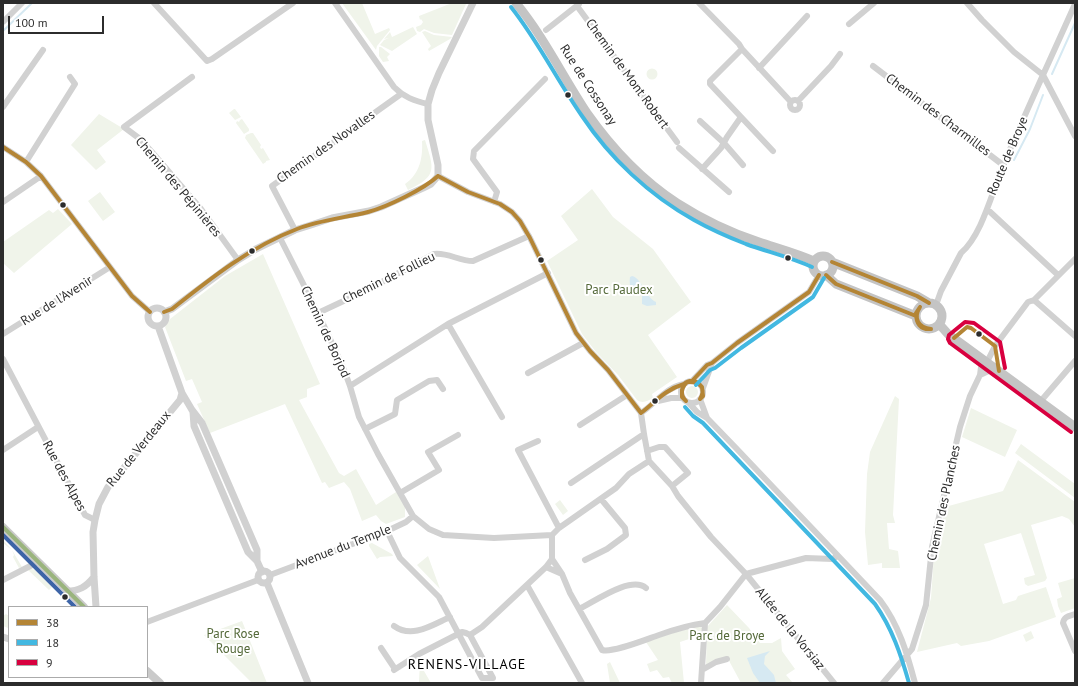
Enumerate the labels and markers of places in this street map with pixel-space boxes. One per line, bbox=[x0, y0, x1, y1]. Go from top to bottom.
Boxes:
unlabelled marker bbox=[563, 90, 573, 100]
unlabelled marker bbox=[58, 200, 68, 210]
unlabelled marker bbox=[247, 246, 257, 256]
unlabelled marker bbox=[783, 253, 793, 263]
unlabelled marker bbox=[536, 255, 546, 265]
unlabelled marker bbox=[974, 329, 984, 339]
unlabelled marker bbox=[650, 396, 660, 406]
unlabelled marker bbox=[60, 592, 70, 602]

